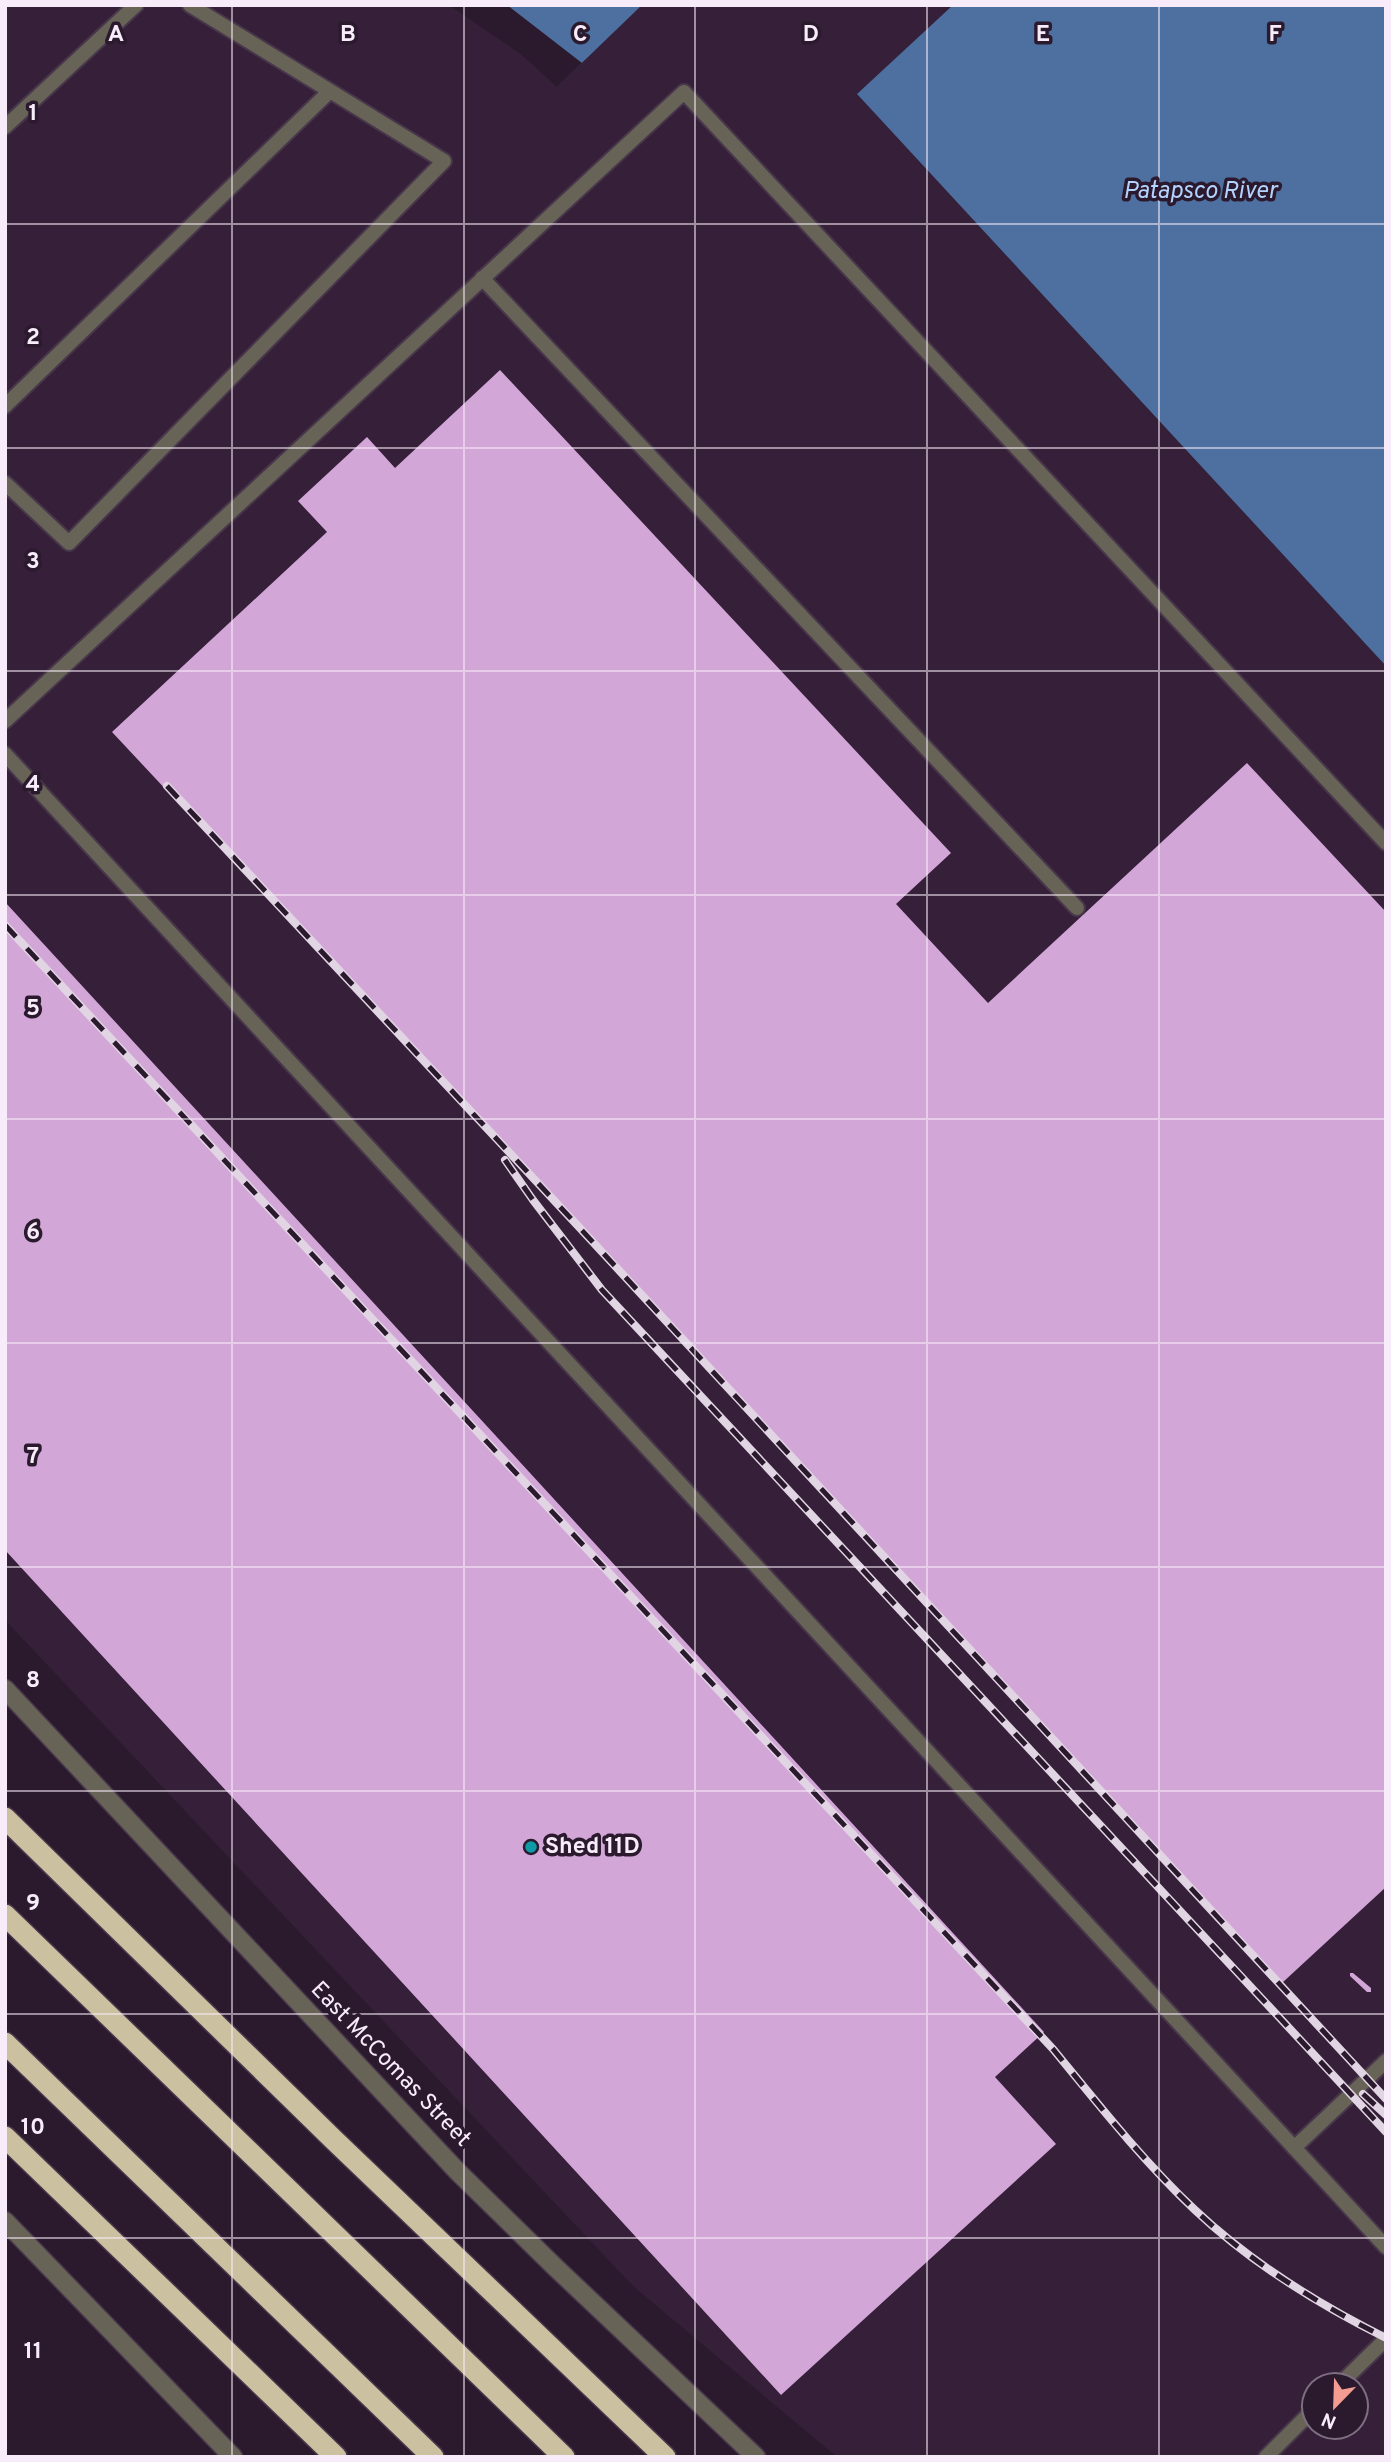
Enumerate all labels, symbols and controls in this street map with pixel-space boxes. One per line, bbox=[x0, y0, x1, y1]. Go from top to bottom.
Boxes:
text: A bbox=[108, 21, 124, 50]
text: B bbox=[340, 21, 356, 50]
text: C bbox=[573, 21, 587, 50]
text: D bbox=[803, 21, 819, 50]
text: E bbox=[1036, 21, 1050, 50]
text: F bbox=[1268, 21, 1282, 50]
text: 1 bbox=[28, 100, 38, 129]
water label: Patapsco River bbox=[1123, 177, 1279, 207]
text: 2 bbox=[26, 324, 40, 353]
text: 3 bbox=[26, 548, 40, 577]
text: 4 bbox=[26, 771, 40, 800]
text: 5 bbox=[26, 995, 40, 1024]
text: 6 bbox=[26, 1219, 40, 1248]
text: 7 bbox=[27, 1443, 39, 1472]
text: 8 bbox=[26, 1667, 40, 1696]
place label: Shed 11D bbox=[545, 1833, 640, 1862]
marker: Shed 11D bbox=[523, 1839, 539, 1855]
text: 9 bbox=[26, 1890, 40, 1919]
street label: East McComas Street bbox=[304, 1976, 476, 2154]
text: 10 bbox=[21, 2114, 45, 2143]
text: 11 bbox=[24, 2338, 42, 2367]
north arrow bbox=[1300, 2371, 1370, 2441]
text: N bbox=[1318, 2406, 1340, 2434]

